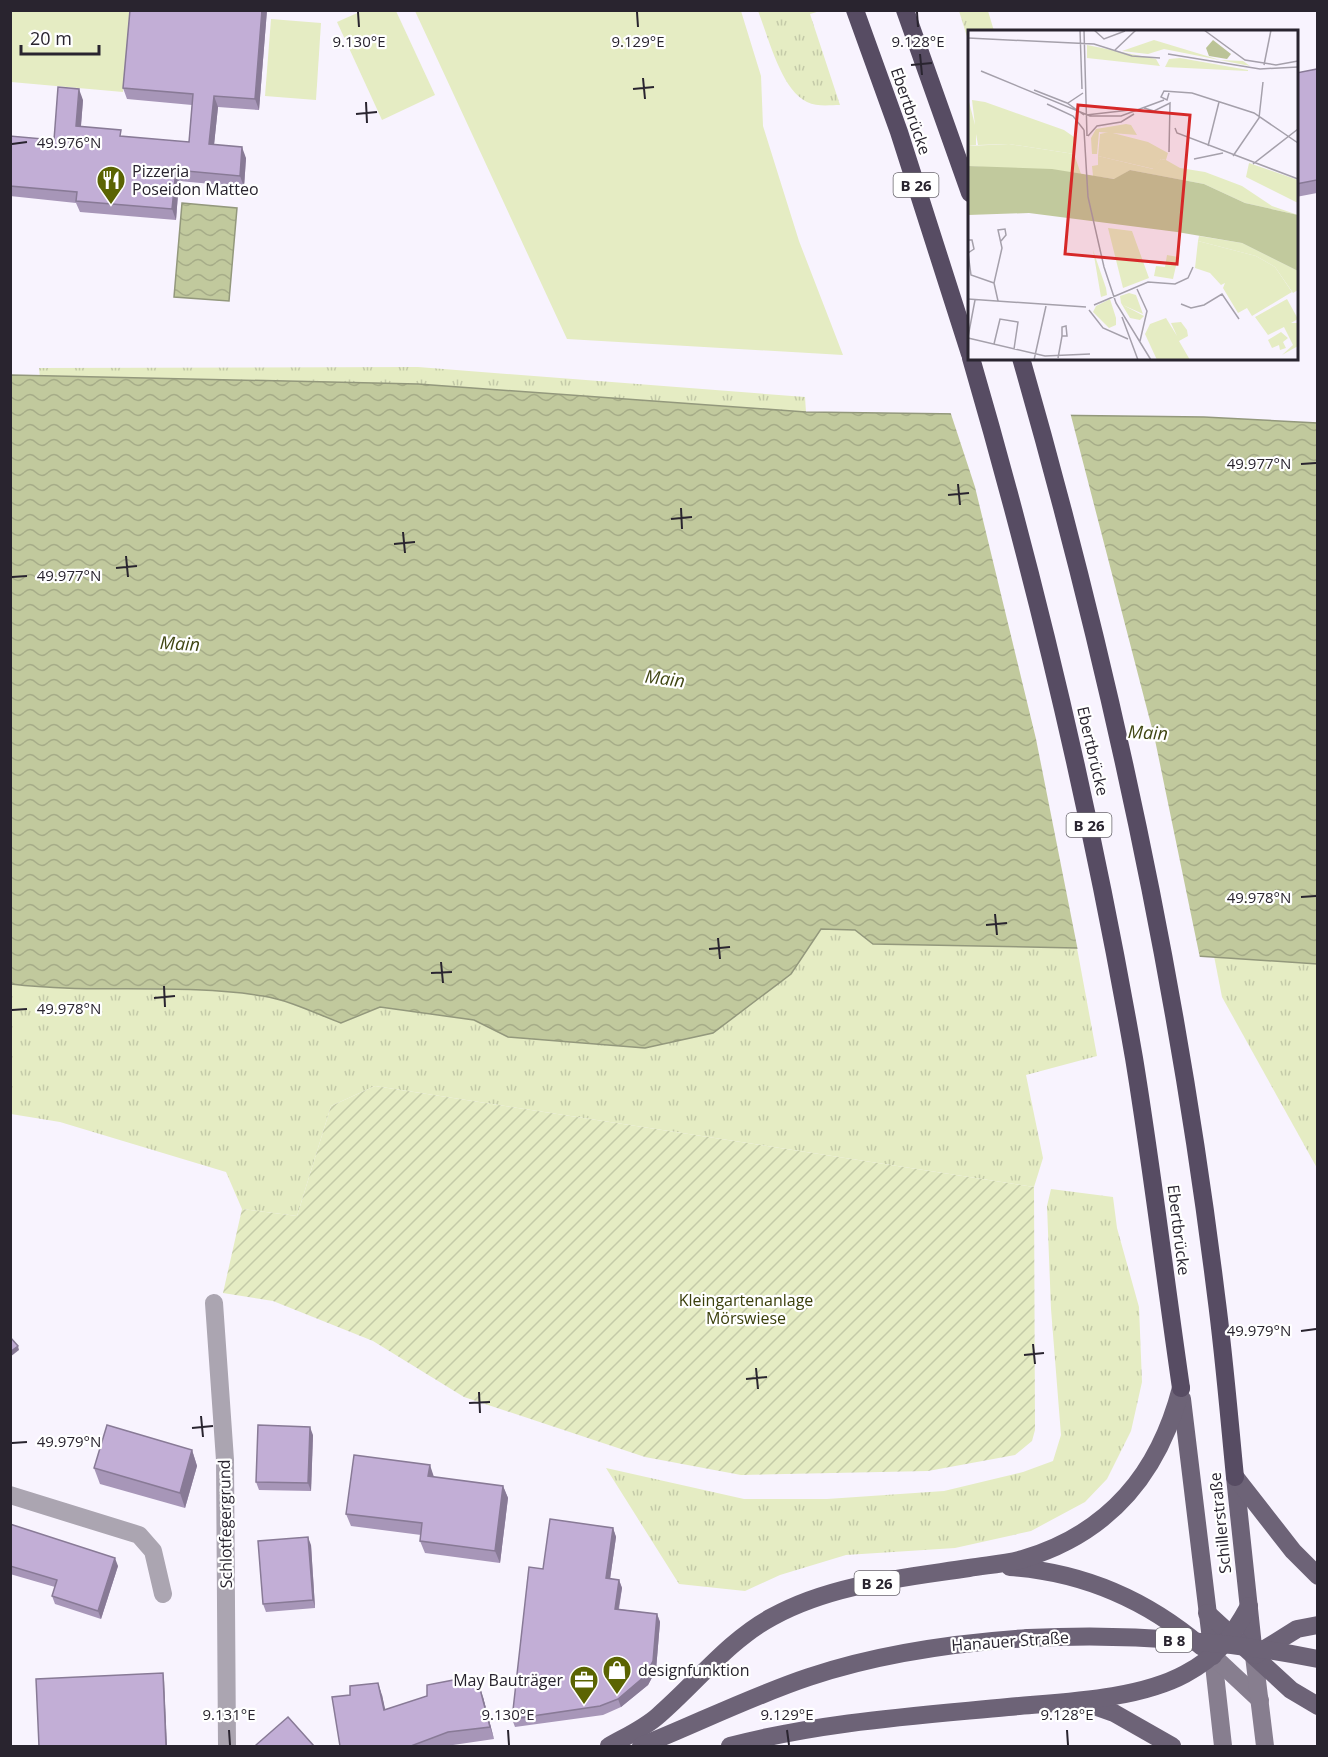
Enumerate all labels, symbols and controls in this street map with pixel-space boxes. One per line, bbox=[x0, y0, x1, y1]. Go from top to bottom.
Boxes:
scale bar bbox=[21, 18, 99, 56]
text: 20 m bbox=[30, 26, 72, 50]
inset map bbox=[968, 30, 1298, 360]
text: 9.130°E bbox=[332, 31, 386, 51]
text: 9.129°E bbox=[611, 31, 665, 51]
text: 9.128°E bbox=[891, 31, 945, 51]
street label: Ebertbrücke bbox=[886, 64, 936, 158]
text: 49.976°N bbox=[37, 132, 101, 152]
place label: Pizzeria Poseidon Matteo bbox=[132, 160, 259, 200]
restaurant icon: Pizzeria Poseidon Matteo bbox=[95, 164, 127, 206]
road number: B 26 bbox=[894, 173, 938, 197]
text: 49.977°N bbox=[1227, 453, 1291, 473]
text: 49.977°N bbox=[37, 565, 101, 585]
water label: Main bbox=[159, 630, 201, 656]
water label: Main bbox=[644, 664, 686, 692]
street label: Ebertbrücke bbox=[1072, 704, 1114, 798]
water label: Main bbox=[1127, 719, 1169, 745]
road number: B 26 bbox=[1066, 813, 1112, 837]
text: 49.978°N bbox=[1227, 887, 1291, 907]
text: 49.978°N bbox=[37, 998, 101, 1018]
street label: Ebertbrücke bbox=[1163, 1183, 1195, 1277]
park label: Kleingartenanlage Mörswiese bbox=[679, 1289, 813, 1329]
text: 49.979°N bbox=[1227, 1320, 1291, 1340]
text: 49.979°N bbox=[37, 1431, 101, 1451]
street label: Schlotfegergrund bbox=[213, 1459, 237, 1589]
street label: Schillerstraße bbox=[1204, 1471, 1236, 1575]
road number: B 26 bbox=[854, 1571, 900, 1595]
street label: Hanauer Straße bbox=[951, 1626, 1070, 1656]
road number: B 8 bbox=[1156, 1628, 1192, 1652]
shop icon: designfunktion bbox=[601, 1654, 633, 1696]
place label: designfunktion bbox=[638, 1659, 750, 1681]
office icon: May Bauträger bbox=[568, 1664, 600, 1706]
place label: May Bauträger bbox=[453, 1669, 563, 1691]
text: 9.131°E bbox=[202, 1704, 256, 1724]
text: 9.130°E bbox=[481, 1704, 535, 1724]
text: 9.129°E bbox=[760, 1704, 814, 1724]
text: 9.128°E bbox=[1040, 1704, 1094, 1724]

